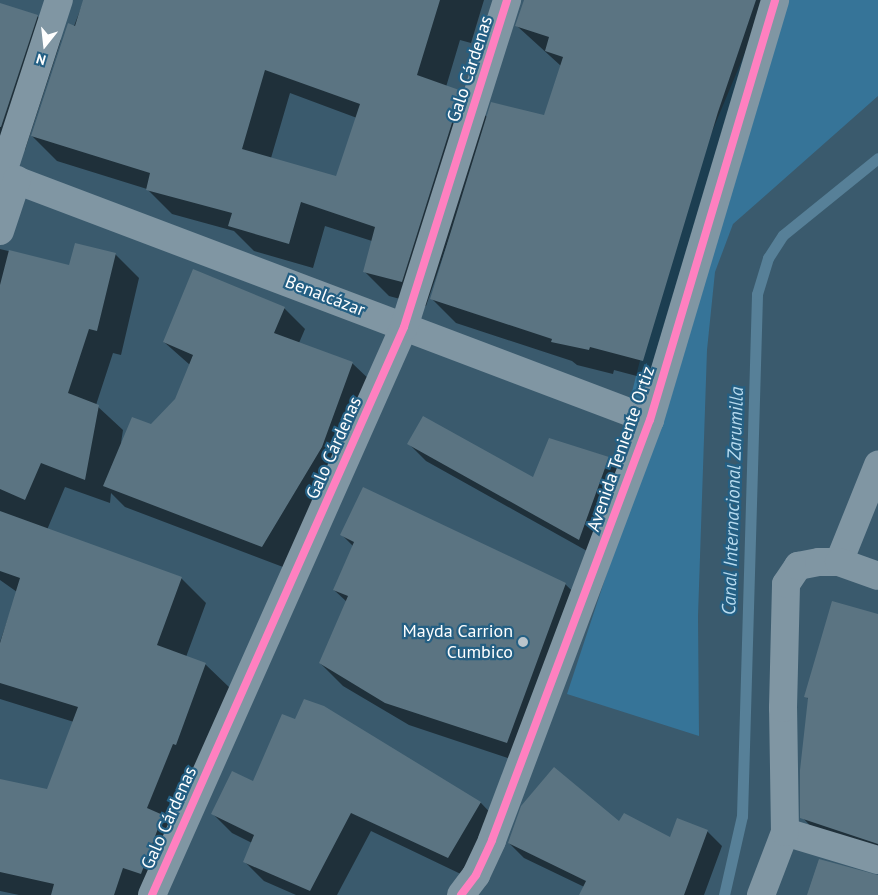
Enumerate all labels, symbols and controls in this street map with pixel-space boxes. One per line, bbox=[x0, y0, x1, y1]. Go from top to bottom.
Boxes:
street label: Galo Cárdenas bbox=[443, 13, 497, 125]
north arrow bbox=[20, 20, 70, 70]
text: N bbox=[34, 50, 48, 69]
street label: Benalcázar bbox=[282, 271, 368, 321]
street label: Avenida Teniente Ortiz bbox=[582, 363, 660, 535]
water label: Canal Internacional Zarumilla bbox=[718, 386, 748, 616]
street label: Galo Cárdenas bbox=[302, 393, 366, 503]
place label: Mayda Carrion Cumbico bbox=[403, 621, 513, 664]
marker: Mayda Carrion Cumbico bbox=[517, 636, 529, 648]
street label: Galo Cárdenas bbox=[137, 763, 201, 873]

